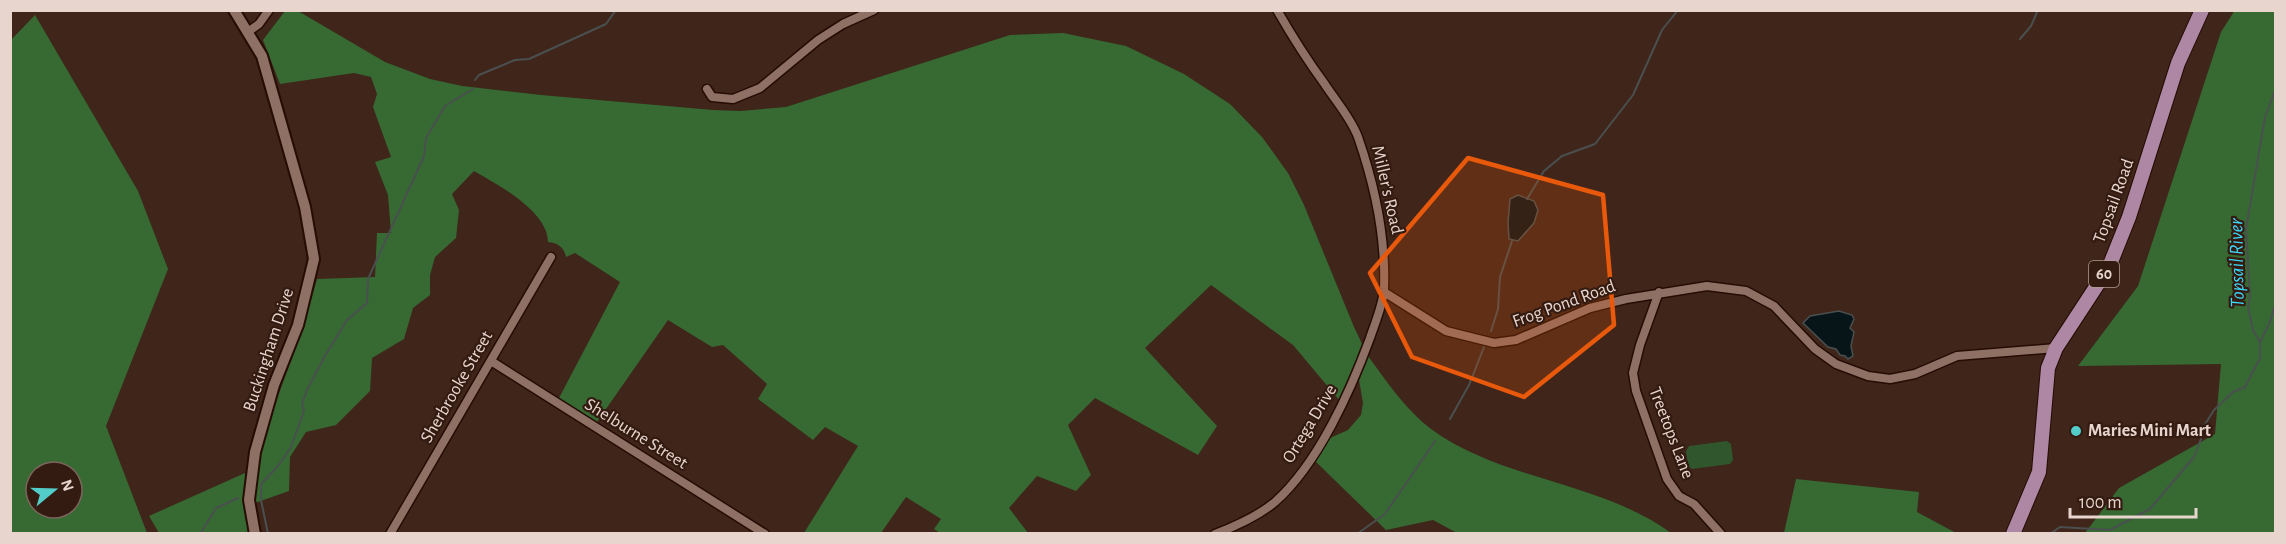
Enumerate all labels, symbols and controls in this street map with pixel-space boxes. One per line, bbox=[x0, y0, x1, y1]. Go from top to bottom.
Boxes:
street label: Miller's Road bbox=[1368, 144, 1406, 236]
street label: Topsail Road bbox=[2090, 156, 2138, 246]
water label: Topsail River bbox=[2226, 218, 2248, 308]
road number: 60 bbox=[2089, 261, 2119, 287]
street label: Frog Pond Road bbox=[1510, 277, 1618, 331]
street label: Buckingham Drive bbox=[241, 286, 297, 414]
street label: Sherbrooke Street bbox=[418, 328, 496, 446]
street label: Ortega Drive bbox=[1280, 382, 1340, 466]
street label: Treetops Lane bbox=[1645, 385, 1697, 481]
street label: Shelburne Street bbox=[581, 395, 691, 473]
place label: Maries Mini Mart bbox=[2088, 422, 2211, 440]
marker: Maries Mini Mart bbox=[2069, 424, 2083, 438]
north arrow bbox=[24, 460, 84, 520]
text: N bbox=[58, 478, 77, 493]
scale bar bbox=[2070, 481, 2196, 519]
text: 100 m bbox=[2079, 494, 2122, 512]

